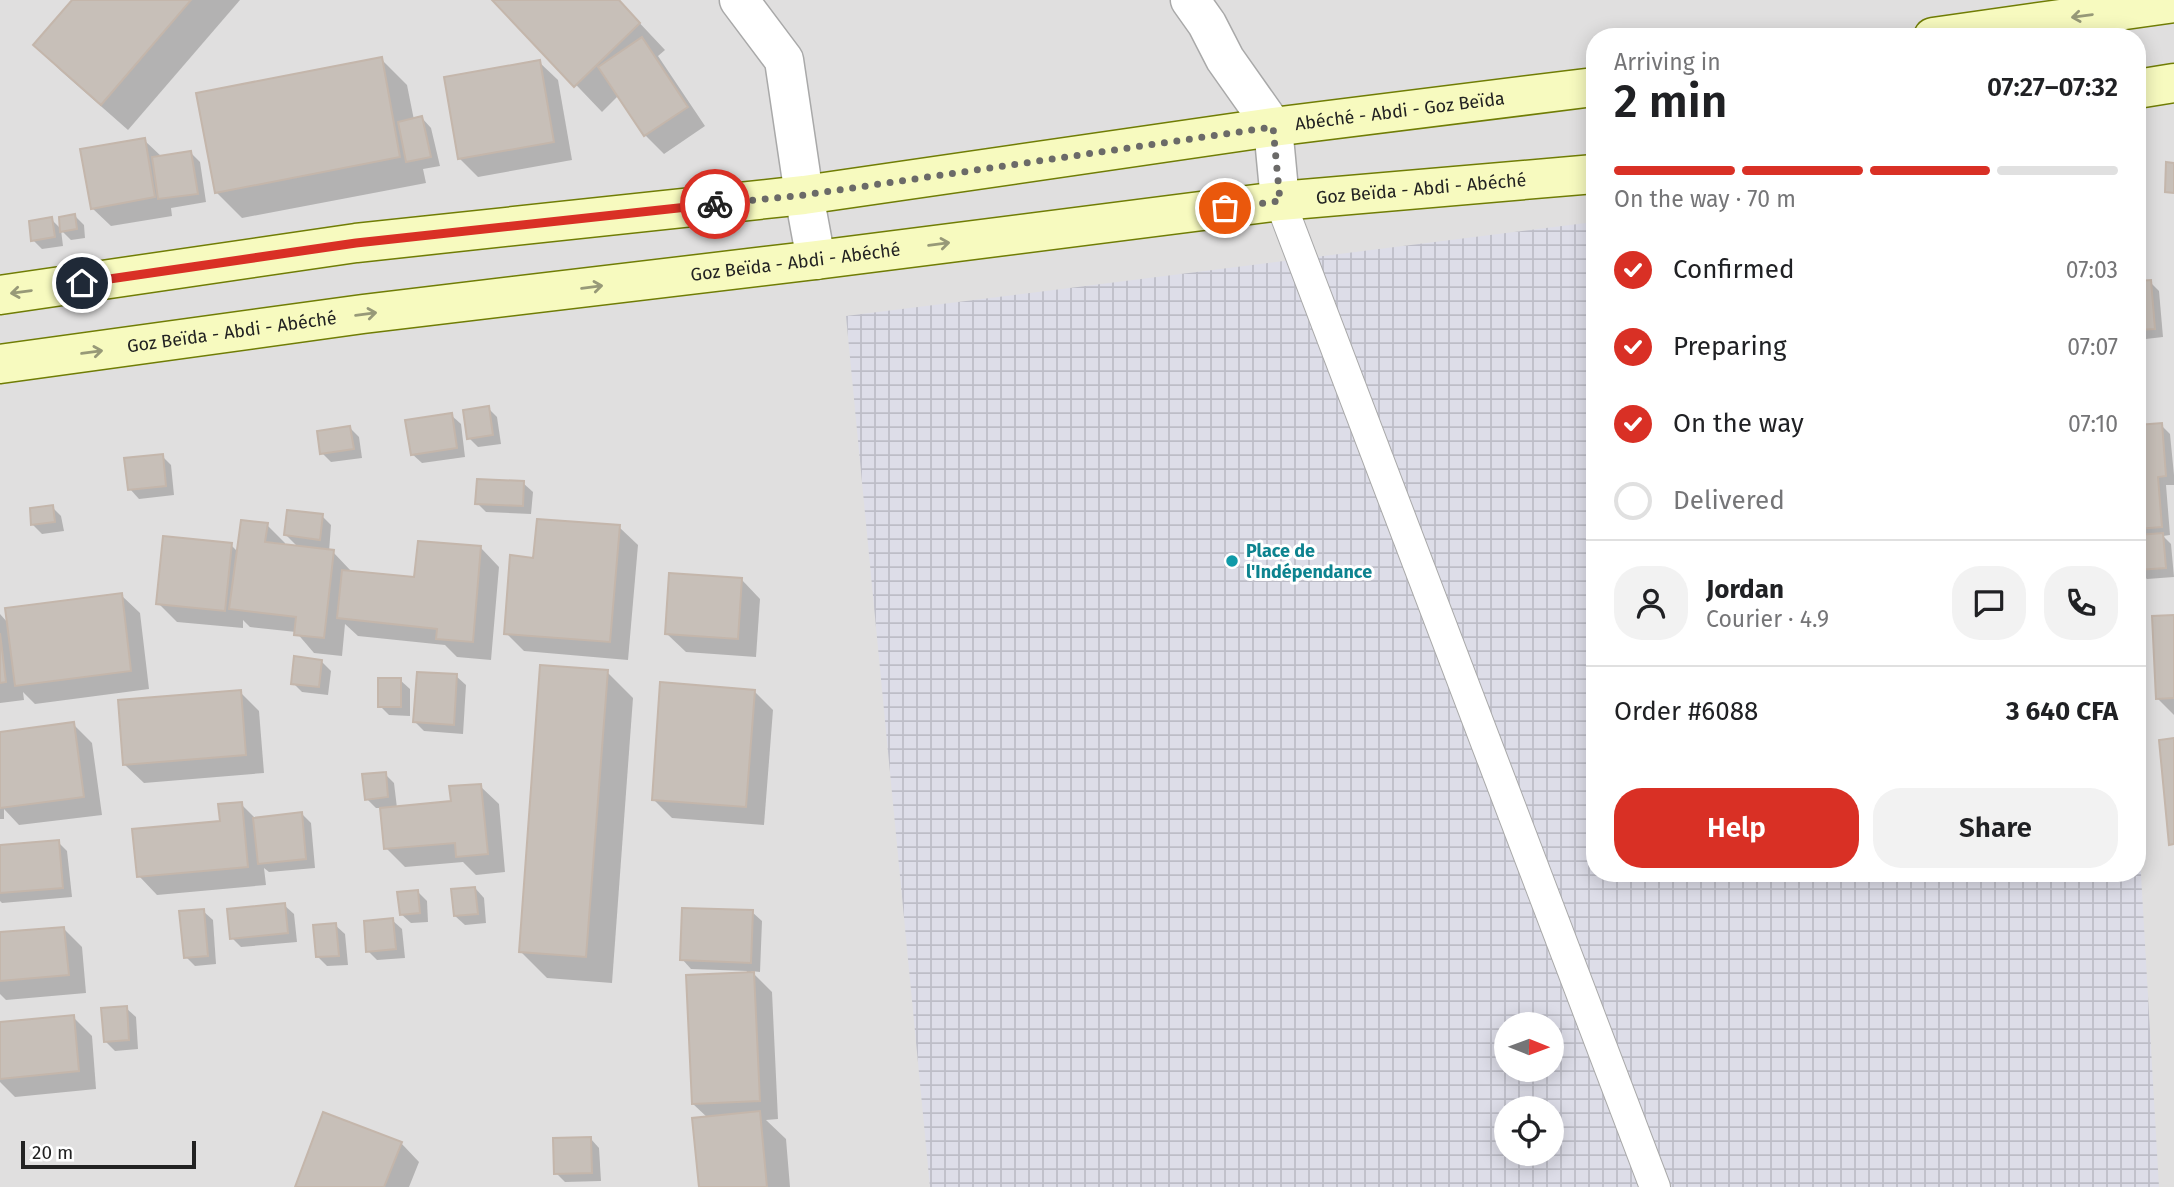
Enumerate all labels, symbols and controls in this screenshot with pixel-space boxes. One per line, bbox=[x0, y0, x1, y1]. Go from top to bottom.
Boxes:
one-way arrow bbox=[2071, 10, 2094, 23]
text: Arriving in bbox=[1614, 48, 1721, 76]
text: 07:27–07:32 bbox=[1987, 72, 2118, 103]
text: 2 min bbox=[1614, 74, 1727, 129]
street label: Abéché - Abdi - Goz Beïda bbox=[1294, 87, 1506, 135]
courier bbox=[680, 169, 750, 239]
street label: Goz Beïda - Abdi - Abéché bbox=[1315, 169, 1527, 209]
pin bbox=[1195, 178, 1255, 238]
icon: bike bbox=[696, 185, 734, 223]
text: On the way · 70 m bbox=[1614, 185, 1796, 213]
icon: bag bbox=[1206, 189, 1244, 227]
street label: Goz Beïda - Abdi - Abéché bbox=[689, 238, 902, 286]
one-way arrow bbox=[927, 238, 950, 251]
icon: check bbox=[1614, 251, 1652, 289]
pin bbox=[52, 253, 112, 313]
text: Confirmed bbox=[1673, 254, 1794, 285]
text: 07:03 bbox=[2066, 256, 2118, 284]
icon: home bbox=[63, 264, 101, 302]
one-way arrow bbox=[580, 280, 602, 293]
one-way arrow bbox=[10, 286, 32, 299]
street label: Goz Beïda - Abdi - Abéché bbox=[126, 307, 338, 357]
one-way arrow bbox=[354, 307, 377, 320]
icon: check bbox=[1614, 328, 1652, 366]
text: Preparing bbox=[1673, 331, 1786, 362]
text: 07:07 bbox=[2067, 333, 2118, 361]
one-way arrow bbox=[80, 345, 103, 358]
icon: check bbox=[1614, 405, 1652, 443]
text: On the way bbox=[1673, 408, 1804, 439]
text: 07:10 bbox=[2068, 410, 2118, 438]
text: Delivered bbox=[1673, 485, 1785, 516]
place label: Place de l'Indépendance bbox=[1246, 540, 1372, 583]
marker: Place de l'Indépendance bbox=[1224, 553, 1240, 569]
button: person bbox=[1614, 566, 1688, 640]
button: chat bbox=[1952, 566, 2026, 640]
button: phone bbox=[2044, 566, 2118, 640]
text: Jordan bbox=[1706, 574, 1784, 605]
text: Courier · 4.9 bbox=[1706, 605, 1829, 633]
text: Order #6088 bbox=[1614, 696, 1758, 727]
text: 3 640 CFA bbox=[2006, 696, 2118, 727]
button: Help bbox=[1614, 788, 1859, 868]
button: Share bbox=[1873, 788, 2118, 868]
north arrow bbox=[1494, 1012, 1564, 1082]
map controls bbox=[1494, 1012, 1564, 1166]
button: locate bbox=[1494, 1096, 1564, 1166]
scale bar bbox=[21, 1138, 196, 1170]
text: 20 m bbox=[32, 1141, 73, 1164]

